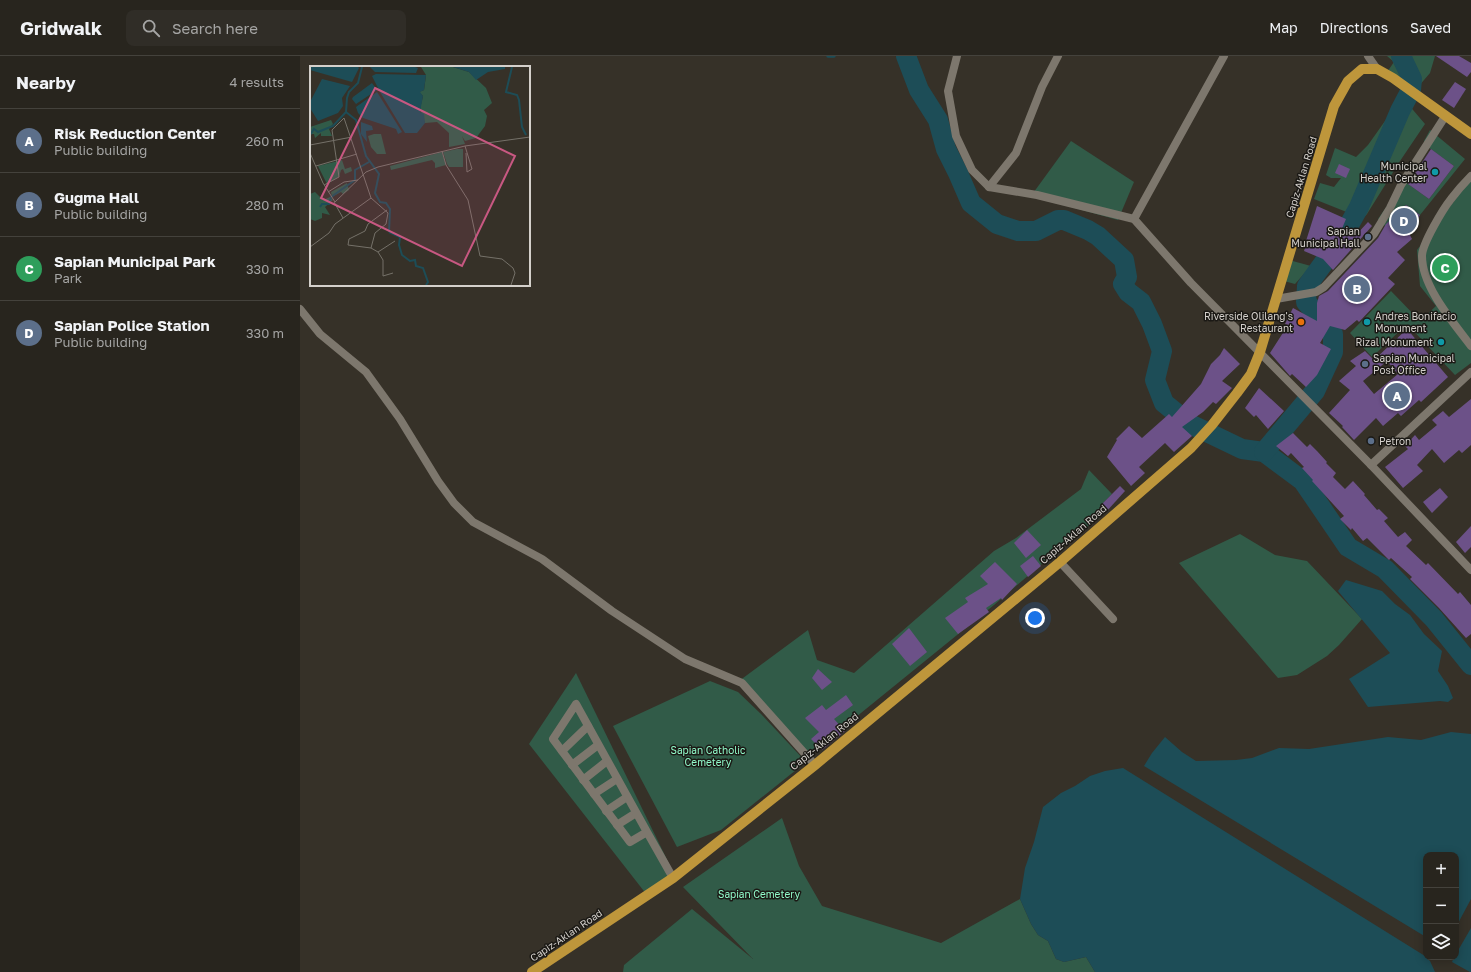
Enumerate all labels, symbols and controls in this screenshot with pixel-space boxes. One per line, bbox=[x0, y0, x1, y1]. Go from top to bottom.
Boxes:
search box bbox=[126, 10, 406, 46]
text: Gridwalk bbox=[20, 16, 102, 39]
icon: search bbox=[140, 17, 162, 39]
text: Search here bbox=[172, 19, 258, 37]
text: Map bbox=[1269, 19, 1298, 36]
text: Directions bbox=[1320, 19, 1388, 36]
text: Saved bbox=[1410, 19, 1451, 36]
inset map bbox=[310, 66, 530, 286]
text: Nearby bbox=[16, 72, 76, 93]
text: 4 results bbox=[230, 74, 284, 90]
text: Risk Reduction Center bbox=[54, 124, 216, 142]
text: A bbox=[24, 133, 34, 149]
text: 260 m bbox=[246, 133, 284, 149]
street label: Capiz-Aklan Road bbox=[1283, 135, 1319, 219]
text: Public building bbox=[54, 142, 147, 158]
place label: Municipal Health Center bbox=[1360, 160, 1427, 184]
marker: Municipal Health Center bbox=[1430, 167, 1440, 177]
text: Gugma Hall bbox=[54, 188, 139, 206]
text: B bbox=[24, 197, 34, 213]
text: 280 m bbox=[246, 197, 284, 213]
text: Public building bbox=[54, 206, 147, 222]
pin: D bbox=[1391, 206, 1417, 236]
place label: Sapian Municipal Hall bbox=[1291, 225, 1360, 249]
marker: Sapian Municipal Hall bbox=[1363, 232, 1373, 242]
text: Sapian Municipal Park bbox=[54, 252, 216, 270]
pin: C bbox=[1432, 253, 1458, 283]
text: C bbox=[24, 261, 34, 277]
text: 330 m bbox=[246, 261, 284, 277]
text: Park bbox=[54, 270, 82, 286]
pin: B bbox=[1344, 274, 1370, 304]
place label: Riverside Olilang's Restaurant bbox=[1204, 310, 1293, 334]
place label: Andres Bonifacio Monument bbox=[1375, 310, 1456, 334]
text: Sapian Police Station bbox=[54, 316, 210, 334]
marker: Riverside Olilang's Restaurant bbox=[1296, 317, 1306, 327]
marker: Andres Bonifacio Monument bbox=[1362, 317, 1372, 327]
text: D bbox=[24, 325, 34, 341]
text: 330 m bbox=[246, 325, 284, 341]
text: Public building bbox=[54, 334, 147, 350]
place label: Rizal Monument bbox=[1356, 336, 1433, 348]
marker: Rizal Monument bbox=[1436, 337, 1446, 347]
place label: Sapian Municipal Post Office bbox=[1373, 352, 1455, 376]
marker: Sapian Municipal Post Office bbox=[1360, 359, 1370, 369]
pin: A bbox=[1384, 381, 1410, 411]
place label: Petron bbox=[1379, 435, 1411, 447]
marker: Petron bbox=[1366, 436, 1376, 446]
street label: Capiz-Aklan Road bbox=[1037, 502, 1109, 566]
your location bbox=[1025, 608, 1045, 628]
street label: Capiz-Aklan Road bbox=[787, 710, 861, 772]
park label: Sapian Catholic Cemetery bbox=[670, 744, 746, 768]
map controls bbox=[1423, 852, 1459, 960]
button: + bbox=[1423, 852, 1459, 888]
park label: Sapian Cemetery bbox=[718, 888, 800, 900]
button: − bbox=[1423, 888, 1459, 924]
street label: Capiz-Aklan Road bbox=[528, 906, 604, 964]
button: layers bbox=[1423, 924, 1459, 960]

